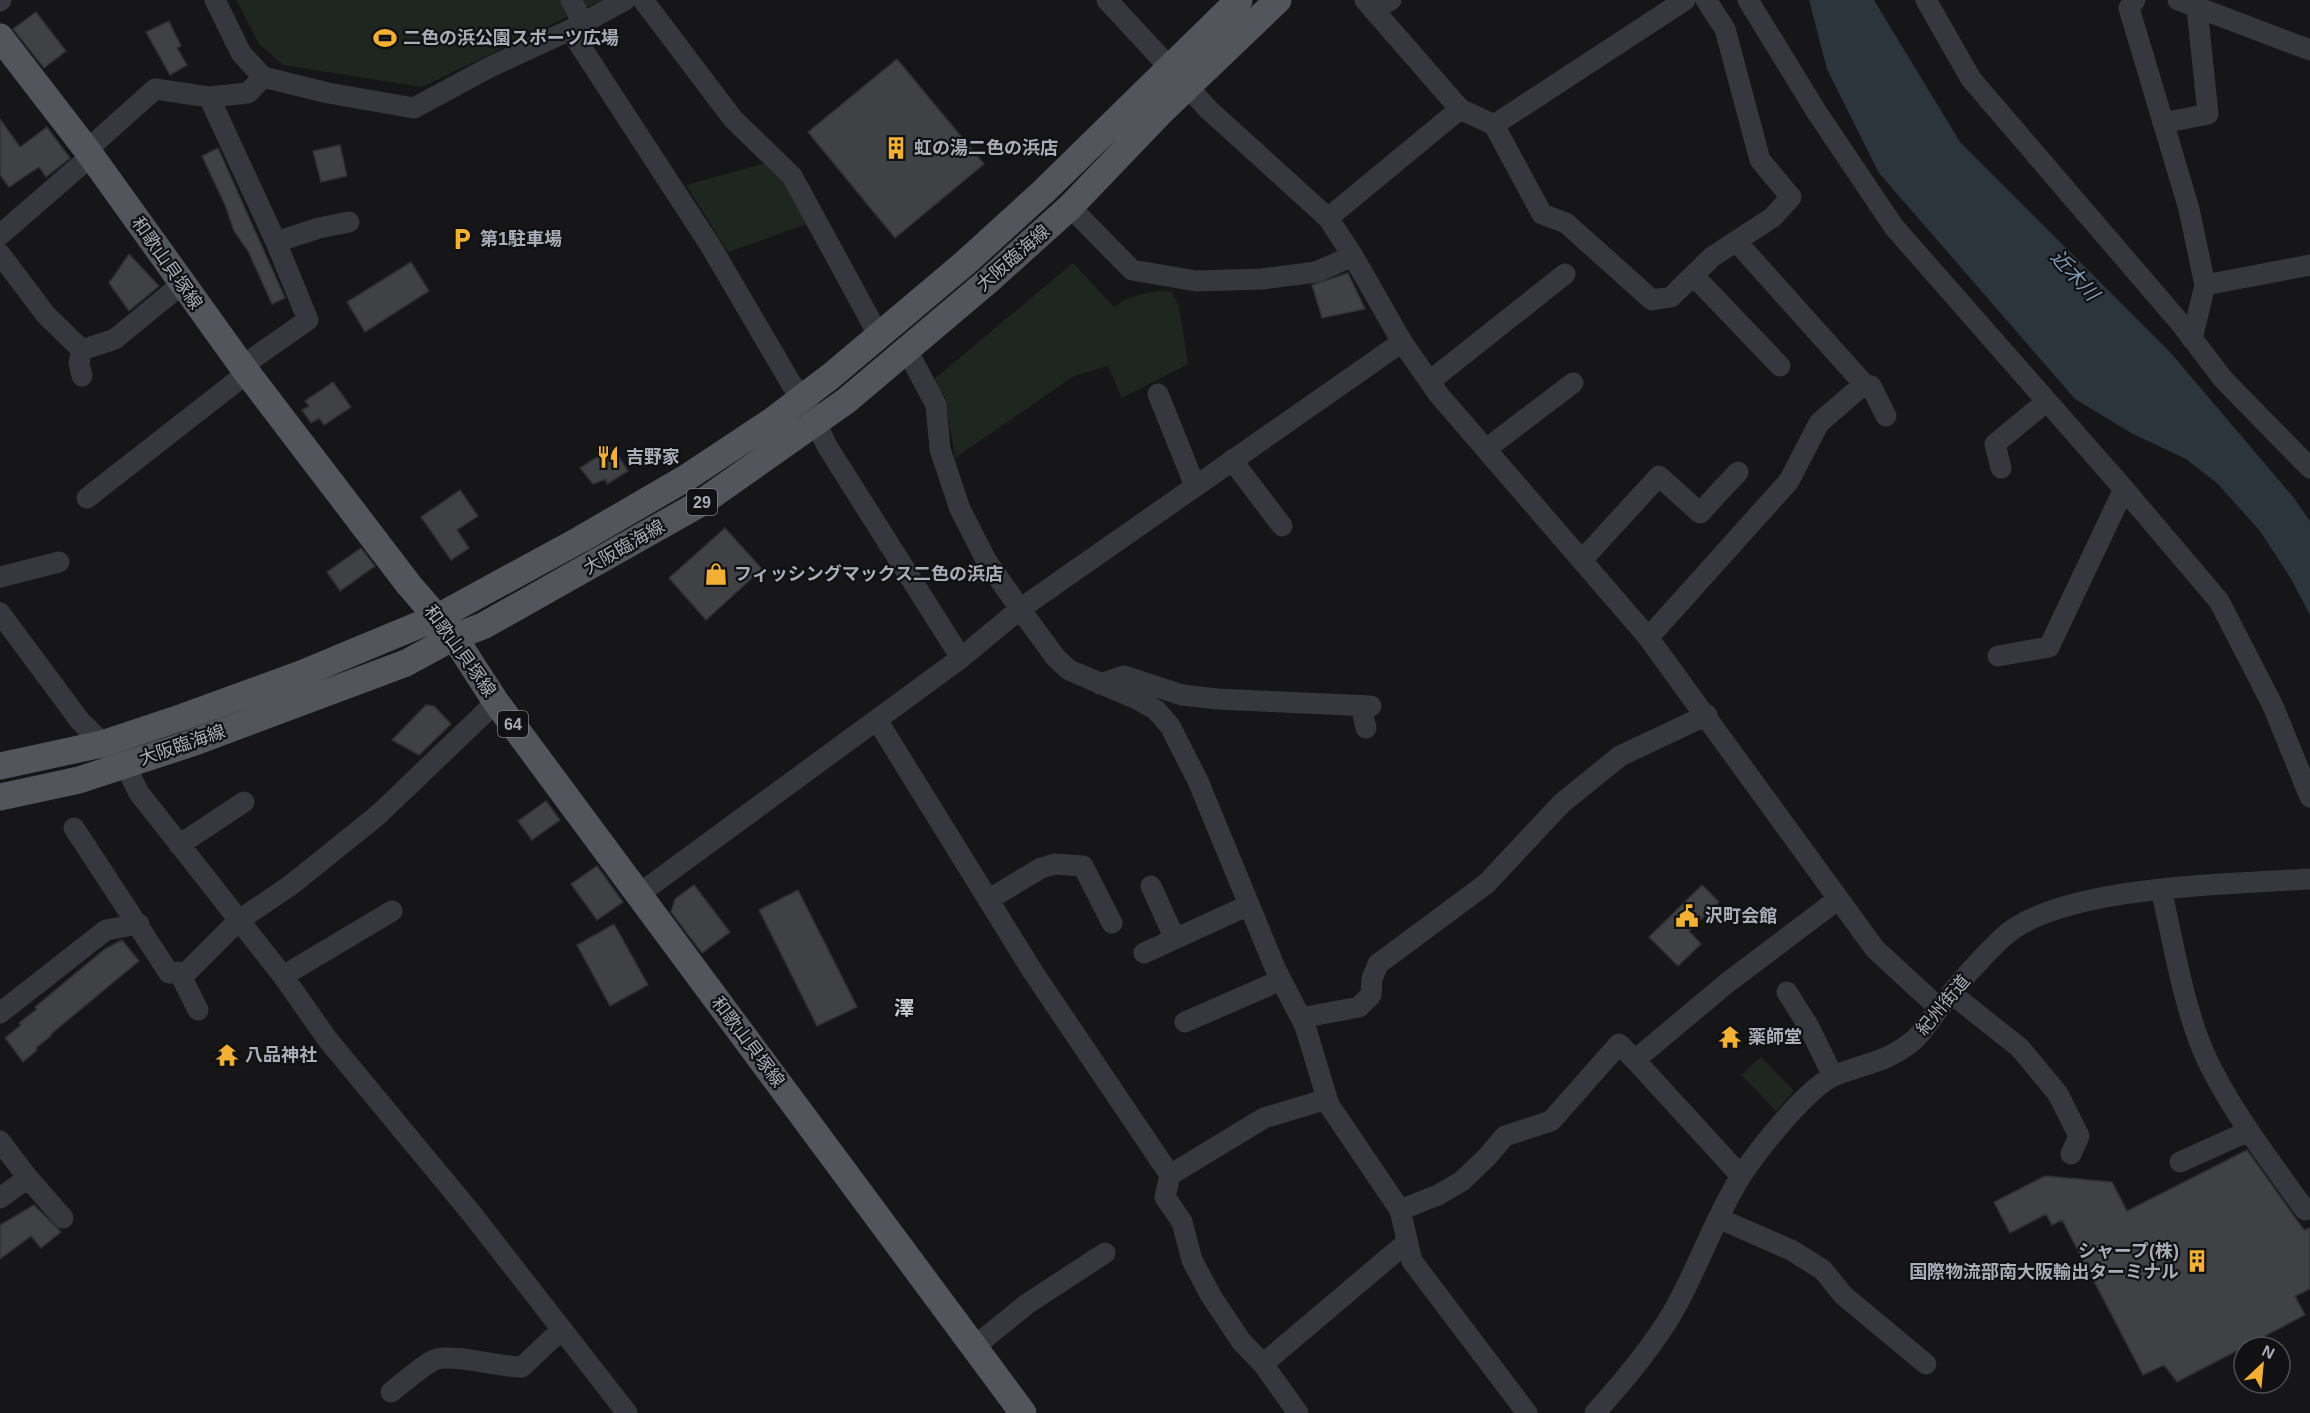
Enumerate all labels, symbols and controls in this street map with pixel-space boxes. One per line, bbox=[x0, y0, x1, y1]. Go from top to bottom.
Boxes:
sports icon: 二色の浜公園スポーツ広場 bbox=[372, 25, 398, 51]
place label: 二色の浜公園スポーツ広場 bbox=[403, 28, 619, 48]
building icon: 虹の湯二色の浜店 bbox=[883, 135, 909, 161]
place label: 虹の湯二色の浜店 bbox=[914, 138, 1058, 158]
street label: 和歌山貝塚線 bbox=[128, 213, 206, 313]
street label: 大阪臨海線 bbox=[972, 221, 1054, 295]
parking icon: 第1駐車場 bbox=[449, 226, 475, 252]
place label: 第1駐車場 bbox=[480, 229, 562, 249]
water label: 近木川 bbox=[2047, 245, 2105, 306]
restaurant icon: 吉野家 bbox=[595, 444, 621, 470]
place label: 吉野家 bbox=[626, 447, 680, 467]
road number: 29 bbox=[687, 489, 717, 515]
street label: 大阪臨海線 bbox=[580, 516, 668, 578]
shop icon: フィッシングマックス二色の浜店 bbox=[703, 561, 729, 587]
place label: フィッシングマックス二色の浜店 bbox=[734, 564, 1003, 584]
street label: 和歌山貝塚線 bbox=[420, 601, 500, 701]
road number: 64 bbox=[498, 711, 528, 737]
street label: 大阪臨海線 bbox=[136, 721, 228, 769]
public building icon: 沢町会館 bbox=[1674, 903, 1700, 929]
place label: 沢町会館 bbox=[1705, 906, 1777, 926]
street label: 紀州街道 bbox=[1912, 971, 1974, 1039]
street label: 和歌山貝塚線 bbox=[708, 993, 788, 1091]
district label: 澤 bbox=[894, 997, 914, 1019]
temple icon: 薬師堂 bbox=[1717, 1024, 1743, 1050]
place label: 薬師堂 bbox=[1748, 1027, 1802, 1047]
temple icon: 八品神社 bbox=[214, 1042, 240, 1068]
place label: 八品神社 bbox=[245, 1045, 317, 1065]
place label: シャープ(株) 国際物流部南大阪輸出ターミナル bbox=[1909, 1241, 2179, 1282]
building icon: シャープ(株) 国際物流部南大阪輸出ターミナル bbox=[2184, 1248, 2210, 1274]
north arrow bbox=[2232, 1335, 2292, 1395]
text: N bbox=[2259, 1342, 2277, 1362]

